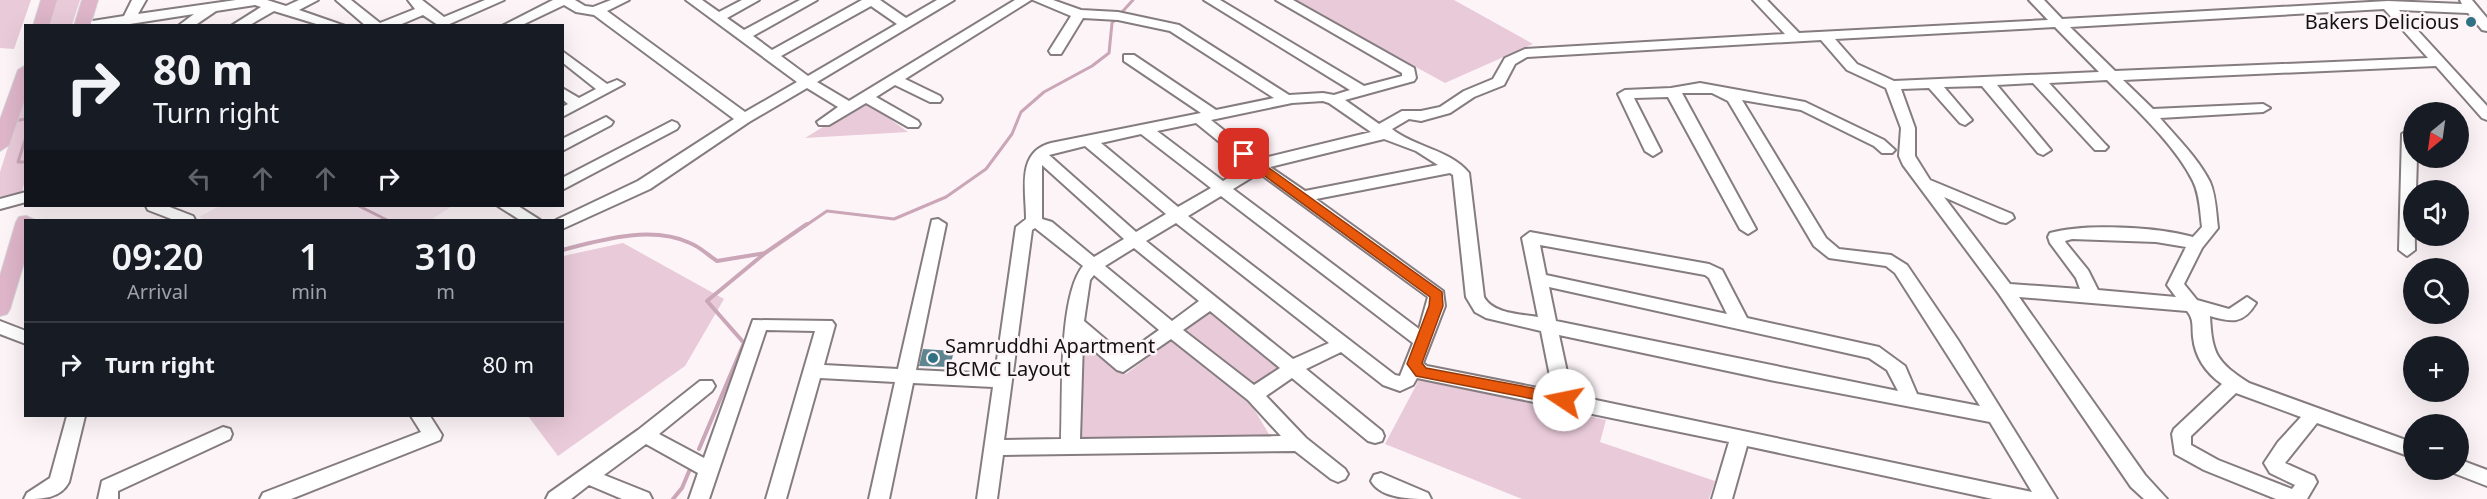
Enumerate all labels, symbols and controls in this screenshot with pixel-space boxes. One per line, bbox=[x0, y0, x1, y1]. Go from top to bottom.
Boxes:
place label: Bakers Delicious bbox=[2305, 8, 2459, 35]
marker: Bakers Delicious bbox=[2464, 15, 2478, 29]
text: 80 m bbox=[153, 40, 253, 97]
icon: right bbox=[54, 48, 132, 126]
text: Turn right bbox=[153, 94, 279, 131]
north arrow bbox=[2403, 102, 2469, 168]
map controls bbox=[2403, 102, 2469, 480]
pin bbox=[1218, 128, 1269, 179]
icon: arrive bbox=[1227, 137, 1260, 170]
icon: left bbox=[183, 162, 216, 195]
icon: ahead bbox=[246, 162, 279, 195]
icon: ahead bbox=[309, 162, 342, 195]
icon: right bbox=[372, 162, 405, 195]
button: sound bbox=[2403, 180, 2469, 246]
text: 09:20 bbox=[111, 232, 204, 281]
text: 1 bbox=[299, 232, 320, 281]
text: 310 bbox=[415, 232, 477, 281]
button: search bbox=[2403, 258, 2469, 324]
text: Arrival bbox=[127, 278, 188, 305]
text: min bbox=[291, 278, 327, 305]
text: m bbox=[436, 278, 455, 305]
place label: Samruddhi Apartment BCMC Layout bbox=[945, 332, 1155, 382]
button: + bbox=[2403, 336, 2469, 402]
icon: right bbox=[54, 348, 87, 381]
text: Turn right bbox=[105, 349, 215, 379]
text: 80 m bbox=[483, 349, 534, 379]
marker: Samruddhi Apartment BCMC Layout bbox=[926, 351, 940, 365]
position arrow bbox=[1532, 368, 1596, 432]
button: − bbox=[2403, 414, 2469, 480]

